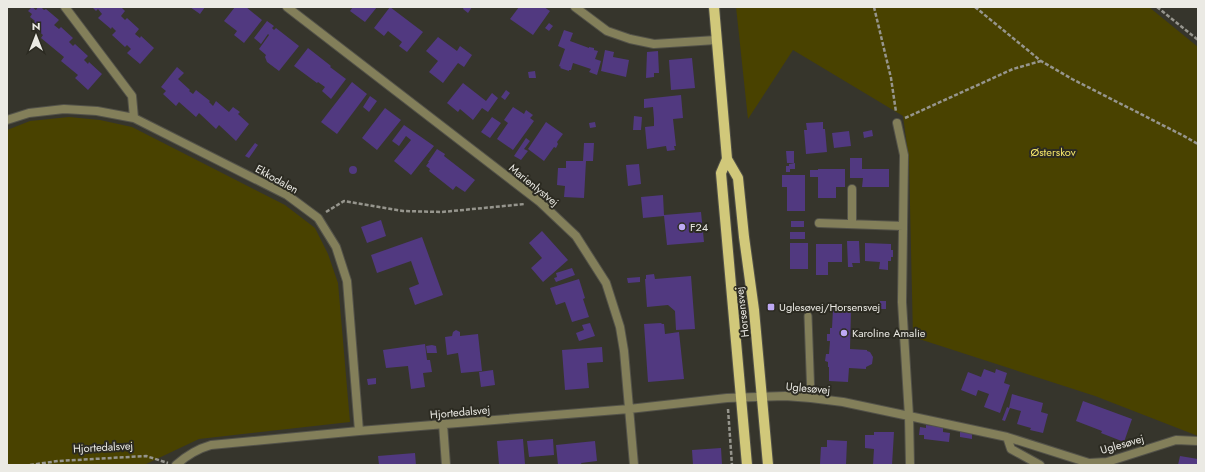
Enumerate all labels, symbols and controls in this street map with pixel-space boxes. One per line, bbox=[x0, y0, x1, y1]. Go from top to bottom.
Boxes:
north arrow bbox=[16, 16, 56, 56]
text: N bbox=[32, 18, 40, 34]
park label: Østerskov bbox=[1031, 144, 1076, 160]
street label: Marienlystvej bbox=[506, 160, 562, 210]
street label: Ekkodalen bbox=[253, 161, 301, 197]
place label: F24 bbox=[690, 219, 709, 235]
marker: F24 bbox=[677, 222, 687, 232]
street label: Horsensvej bbox=[731, 286, 753, 338]
place label: Uglesøvej/Horsensvej bbox=[779, 299, 880, 315]
marker: Uglesøvej/Horsensvej bbox=[766, 302, 776, 312]
place label: Karoline Amalie bbox=[852, 325, 926, 341]
marker: Karoline Amalie bbox=[839, 328, 849, 338]
street label: Uglesøvej bbox=[785, 378, 831, 398]
street label: Hjortedalsvej bbox=[429, 401, 491, 423]
street label: Uglesøvej bbox=[1098, 430, 1146, 458]
street label: Hjortedalsvej bbox=[72, 437, 134, 457]

